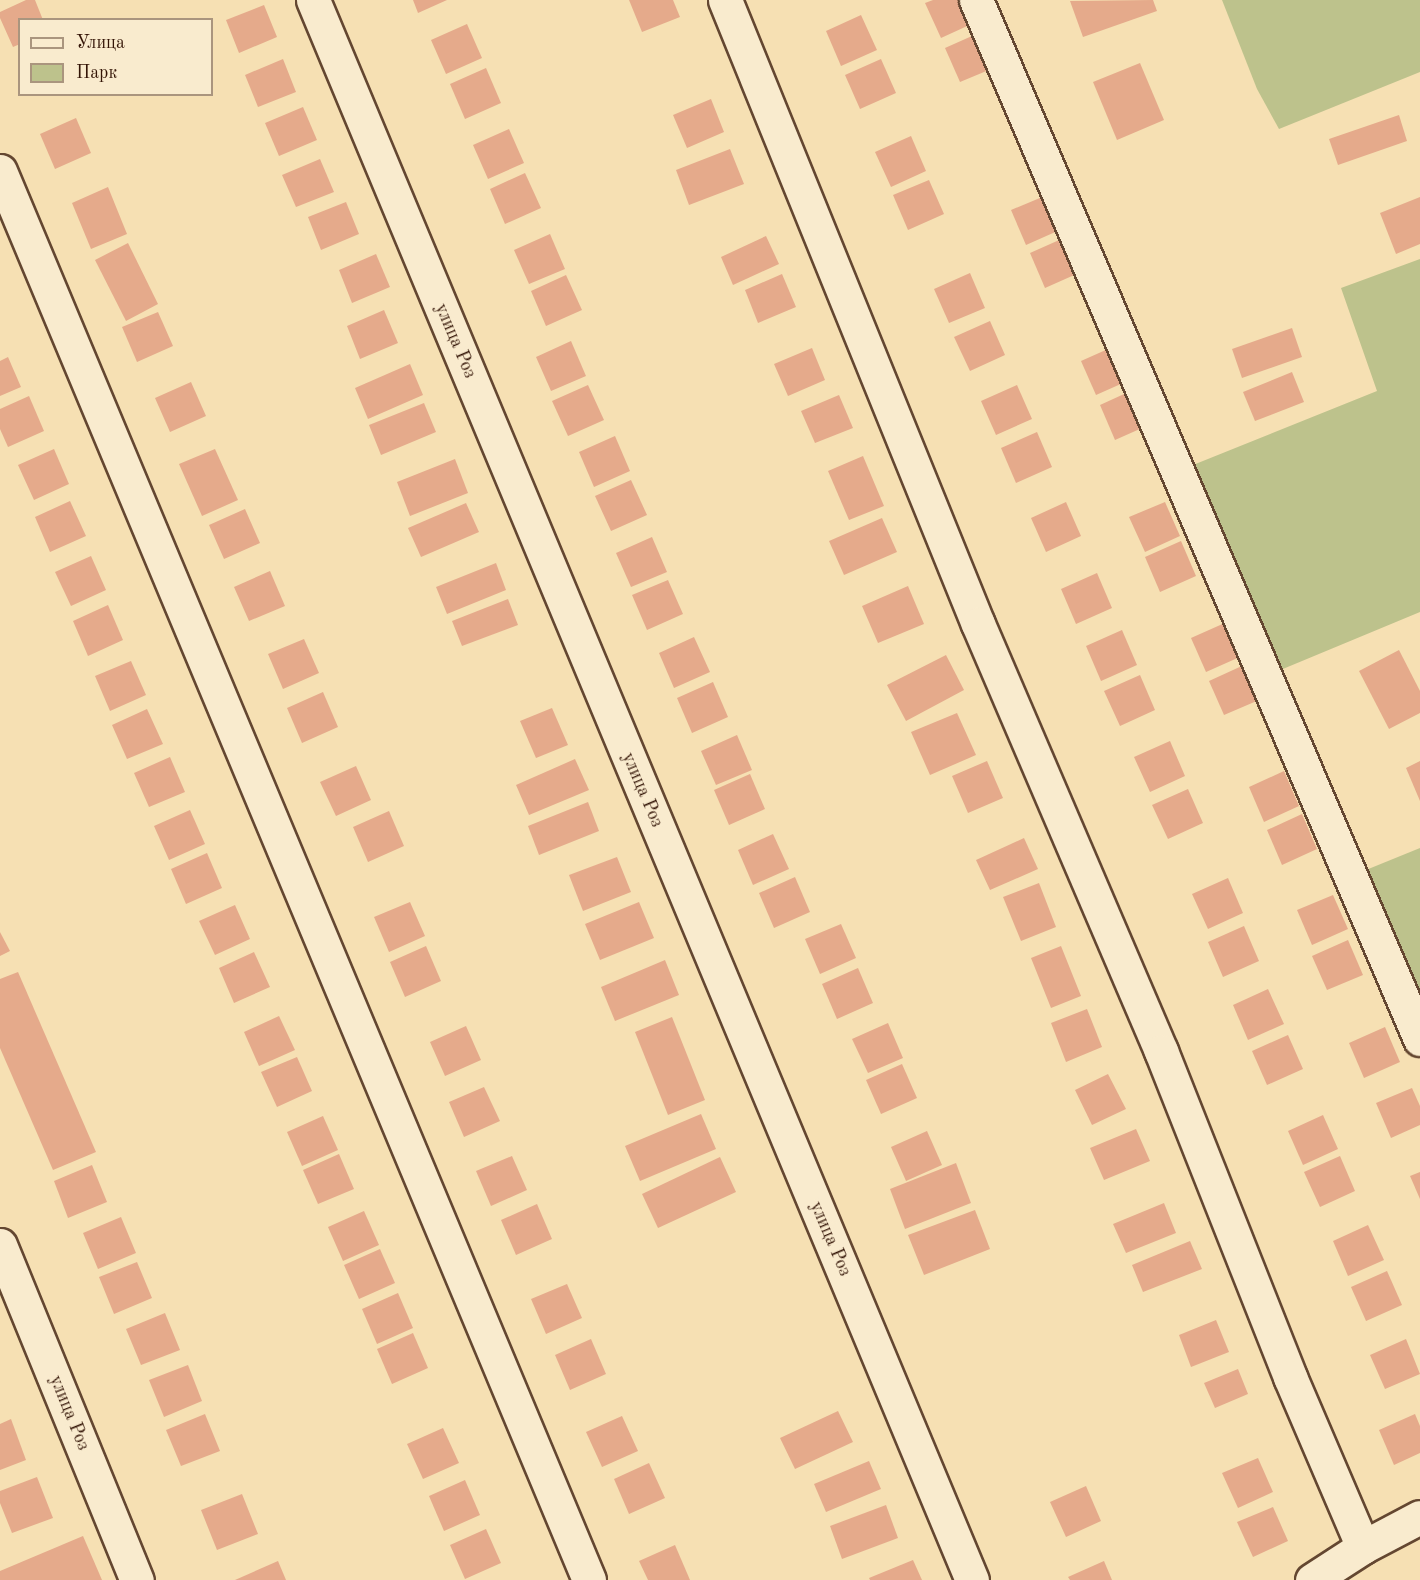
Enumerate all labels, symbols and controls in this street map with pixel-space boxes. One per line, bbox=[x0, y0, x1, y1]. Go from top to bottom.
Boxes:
legend bbox=[18, 18, 213, 96]
text: Улица bbox=[76, 34, 125, 52]
text: Парк bbox=[76, 64, 117, 82]
street label: улица Роз bbox=[430, 300, 480, 382]
street label: улица Роз bbox=[617, 749, 667, 831]
street label: улица Роз bbox=[805, 1198, 855, 1280]
street label: улица Роз bbox=[44, 1372, 94, 1454]

